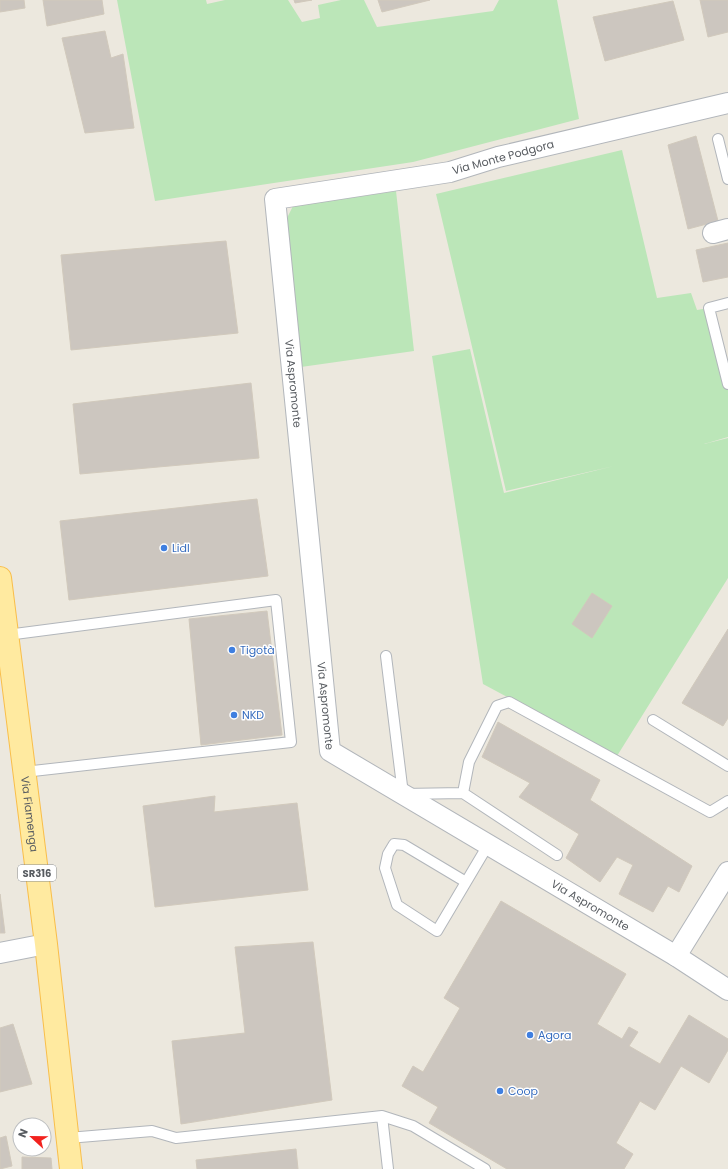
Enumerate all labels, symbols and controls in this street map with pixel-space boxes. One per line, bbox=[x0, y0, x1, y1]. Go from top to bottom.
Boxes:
street label: Via Monte Podgora bbox=[450, 136, 556, 178]
street label: Via Aspromonte bbox=[281, 339, 306, 429]
place label: Lidl bbox=[172, 540, 190, 556]
marker: Lidl bbox=[159, 543, 169, 553]
place label: Tigotà bbox=[240, 642, 275, 658]
marker: Tigotà bbox=[227, 645, 237, 655]
street label: Via Aspromonte bbox=[313, 661, 338, 751]
place label: NKD bbox=[242, 707, 264, 723]
marker: NKD bbox=[229, 710, 239, 720]
street label: Via Fiamenga bbox=[17, 775, 42, 853]
road number: SR316 bbox=[18, 865, 56, 881]
street label: Via Aspromonte bbox=[548, 876, 633, 935]
place label: Agora bbox=[538, 1027, 571, 1043]
marker: Agora bbox=[525, 1030, 535, 1040]
place label: Coop bbox=[508, 1083, 538, 1099]
marker: Coop bbox=[495, 1086, 505, 1096]
north arrow bbox=[12, 1117, 52, 1157]
text: N bbox=[14, 1126, 32, 1140]

